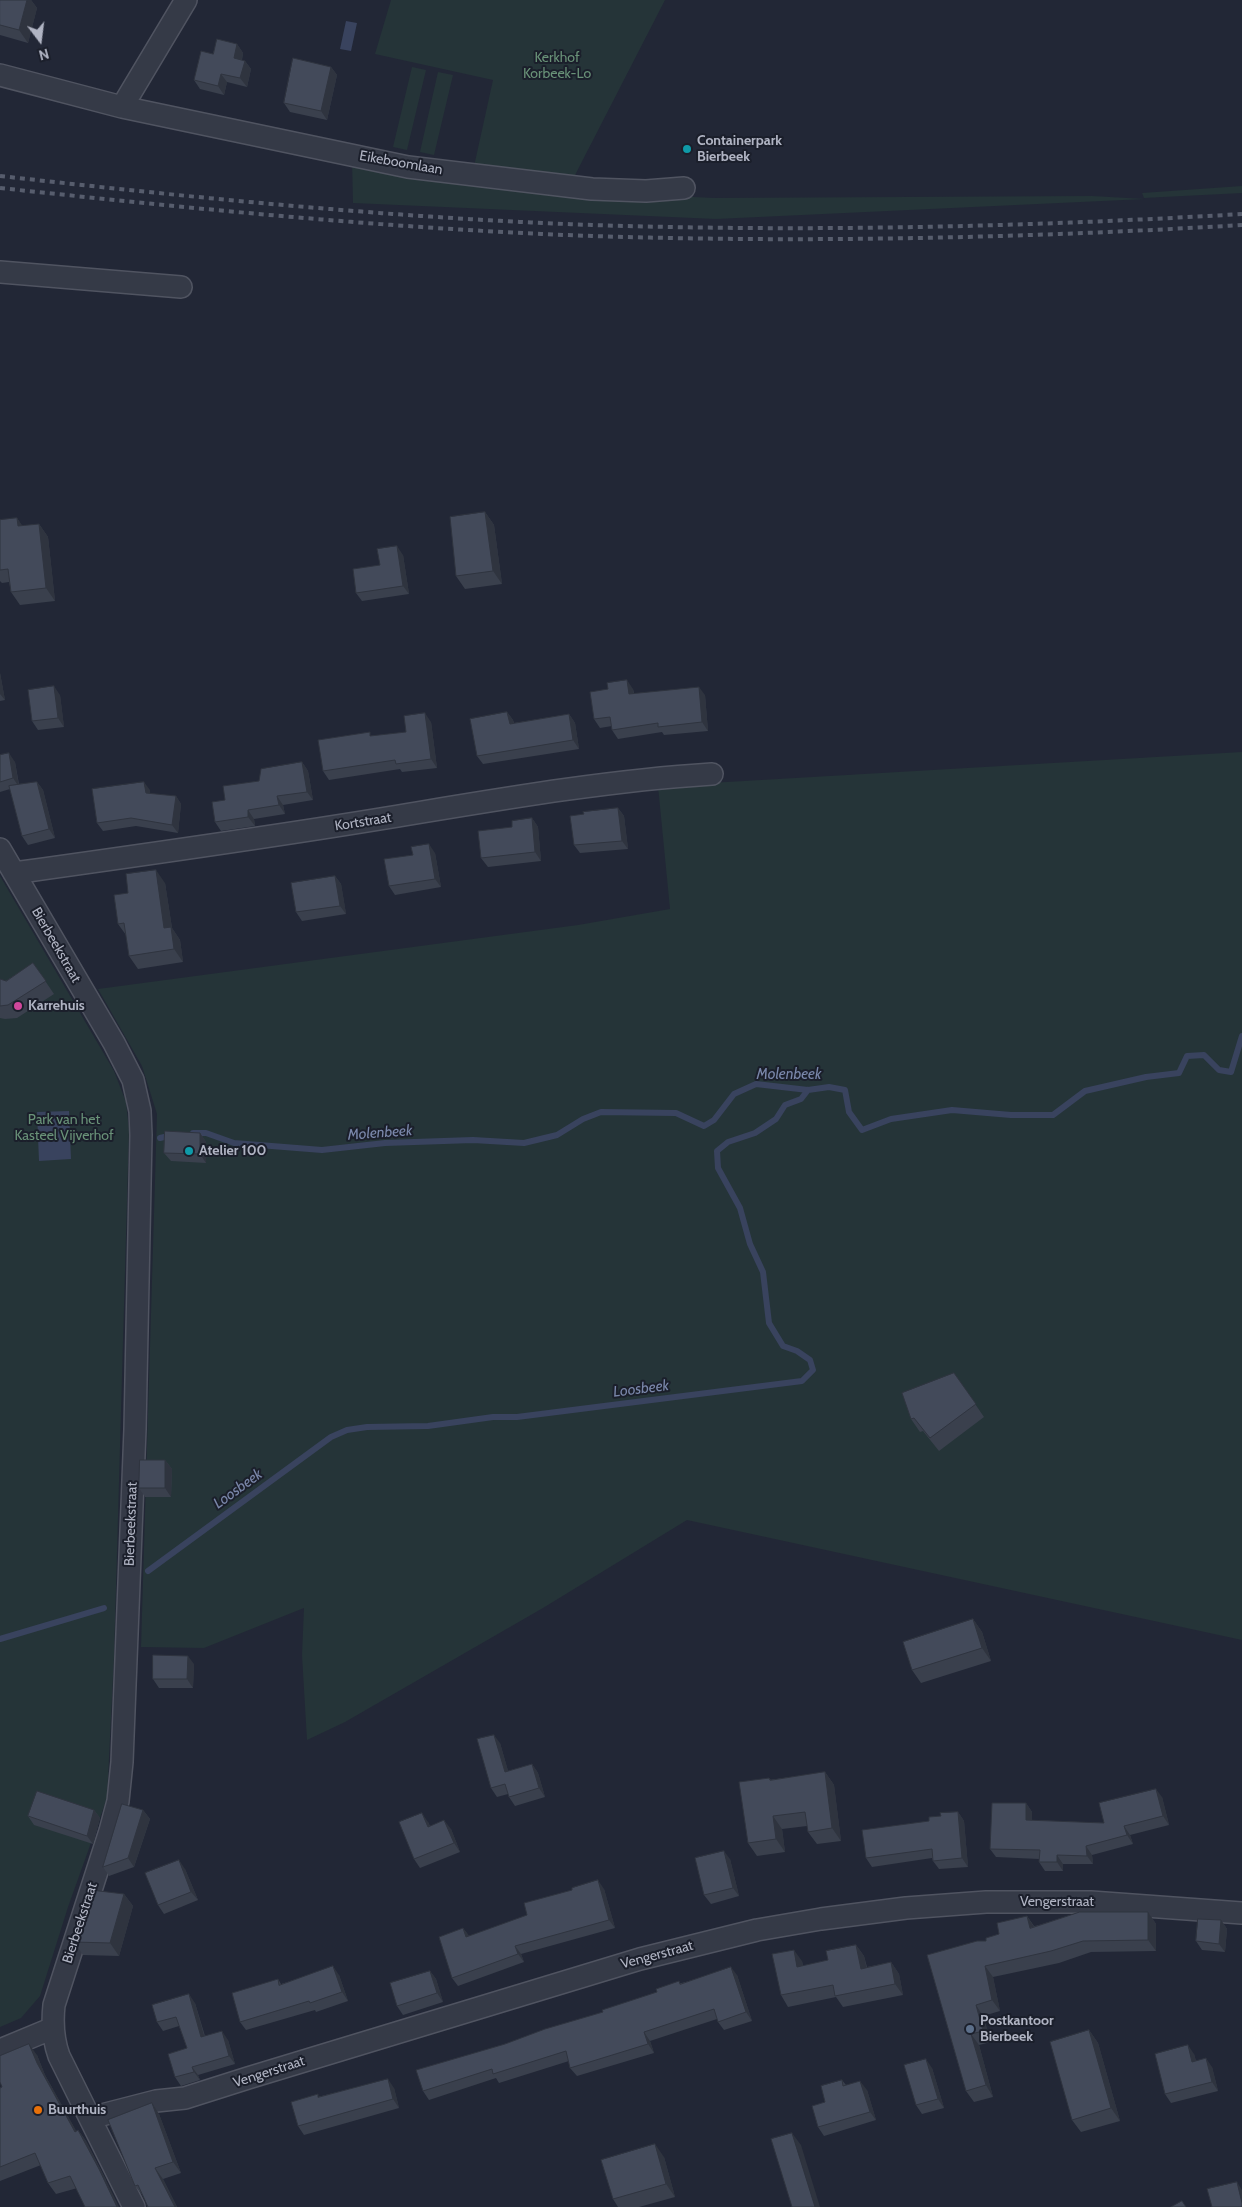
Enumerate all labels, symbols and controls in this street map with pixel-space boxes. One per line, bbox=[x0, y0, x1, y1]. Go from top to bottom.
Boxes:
north arrow bbox=[15, 15, 65, 65]
text: N bbox=[37, 45, 51, 64]
park label: Kerkhof Korbeek-Lo bbox=[523, 50, 591, 82]
place label: Containerpark Bierbeek bbox=[697, 133, 782, 166]
marker: Containerpark Bierbeek bbox=[681, 143, 693, 155]
street label: Eikeboomlaan bbox=[358, 147, 444, 179]
street label: Kortstraat bbox=[333, 809, 393, 835]
street label: Bierbeekstraat bbox=[28, 904, 84, 986]
place label: Karrehuis bbox=[28, 998, 85, 1014]
marker: Karrehuis bbox=[12, 1000, 24, 1012]
water label: Molenbeek bbox=[757, 1066, 821, 1084]
park label: Park van het Kasteel Vijverhof bbox=[14, 1112, 114, 1144]
water label: Molenbeek bbox=[347, 1122, 413, 1144]
place label: Atelier 100 bbox=[199, 1143, 266, 1159]
marker: Atelier 100 bbox=[183, 1145, 195, 1157]
water label: Loosbeek bbox=[612, 1377, 670, 1401]
water label: Loosbeek bbox=[210, 1465, 266, 1513]
street label: Bierbeekstraat bbox=[121, 1482, 141, 1566]
street label: Bierbeekstraat bbox=[59, 1880, 101, 1966]
street label: Vengerstraat bbox=[1020, 1894, 1094, 1910]
street label: Vengerstraat bbox=[619, 1937, 695, 1973]
place label: Postkantoor Bierbeek bbox=[980, 2013, 1054, 2045]
marker: Postkantoor Bierbeek bbox=[964, 2023, 976, 2035]
street label: Vengerstraat bbox=[231, 2053, 307, 2091]
place label: Buurthuis bbox=[48, 2102, 106, 2118]
marker: Buurthuis bbox=[32, 2104, 44, 2116]

